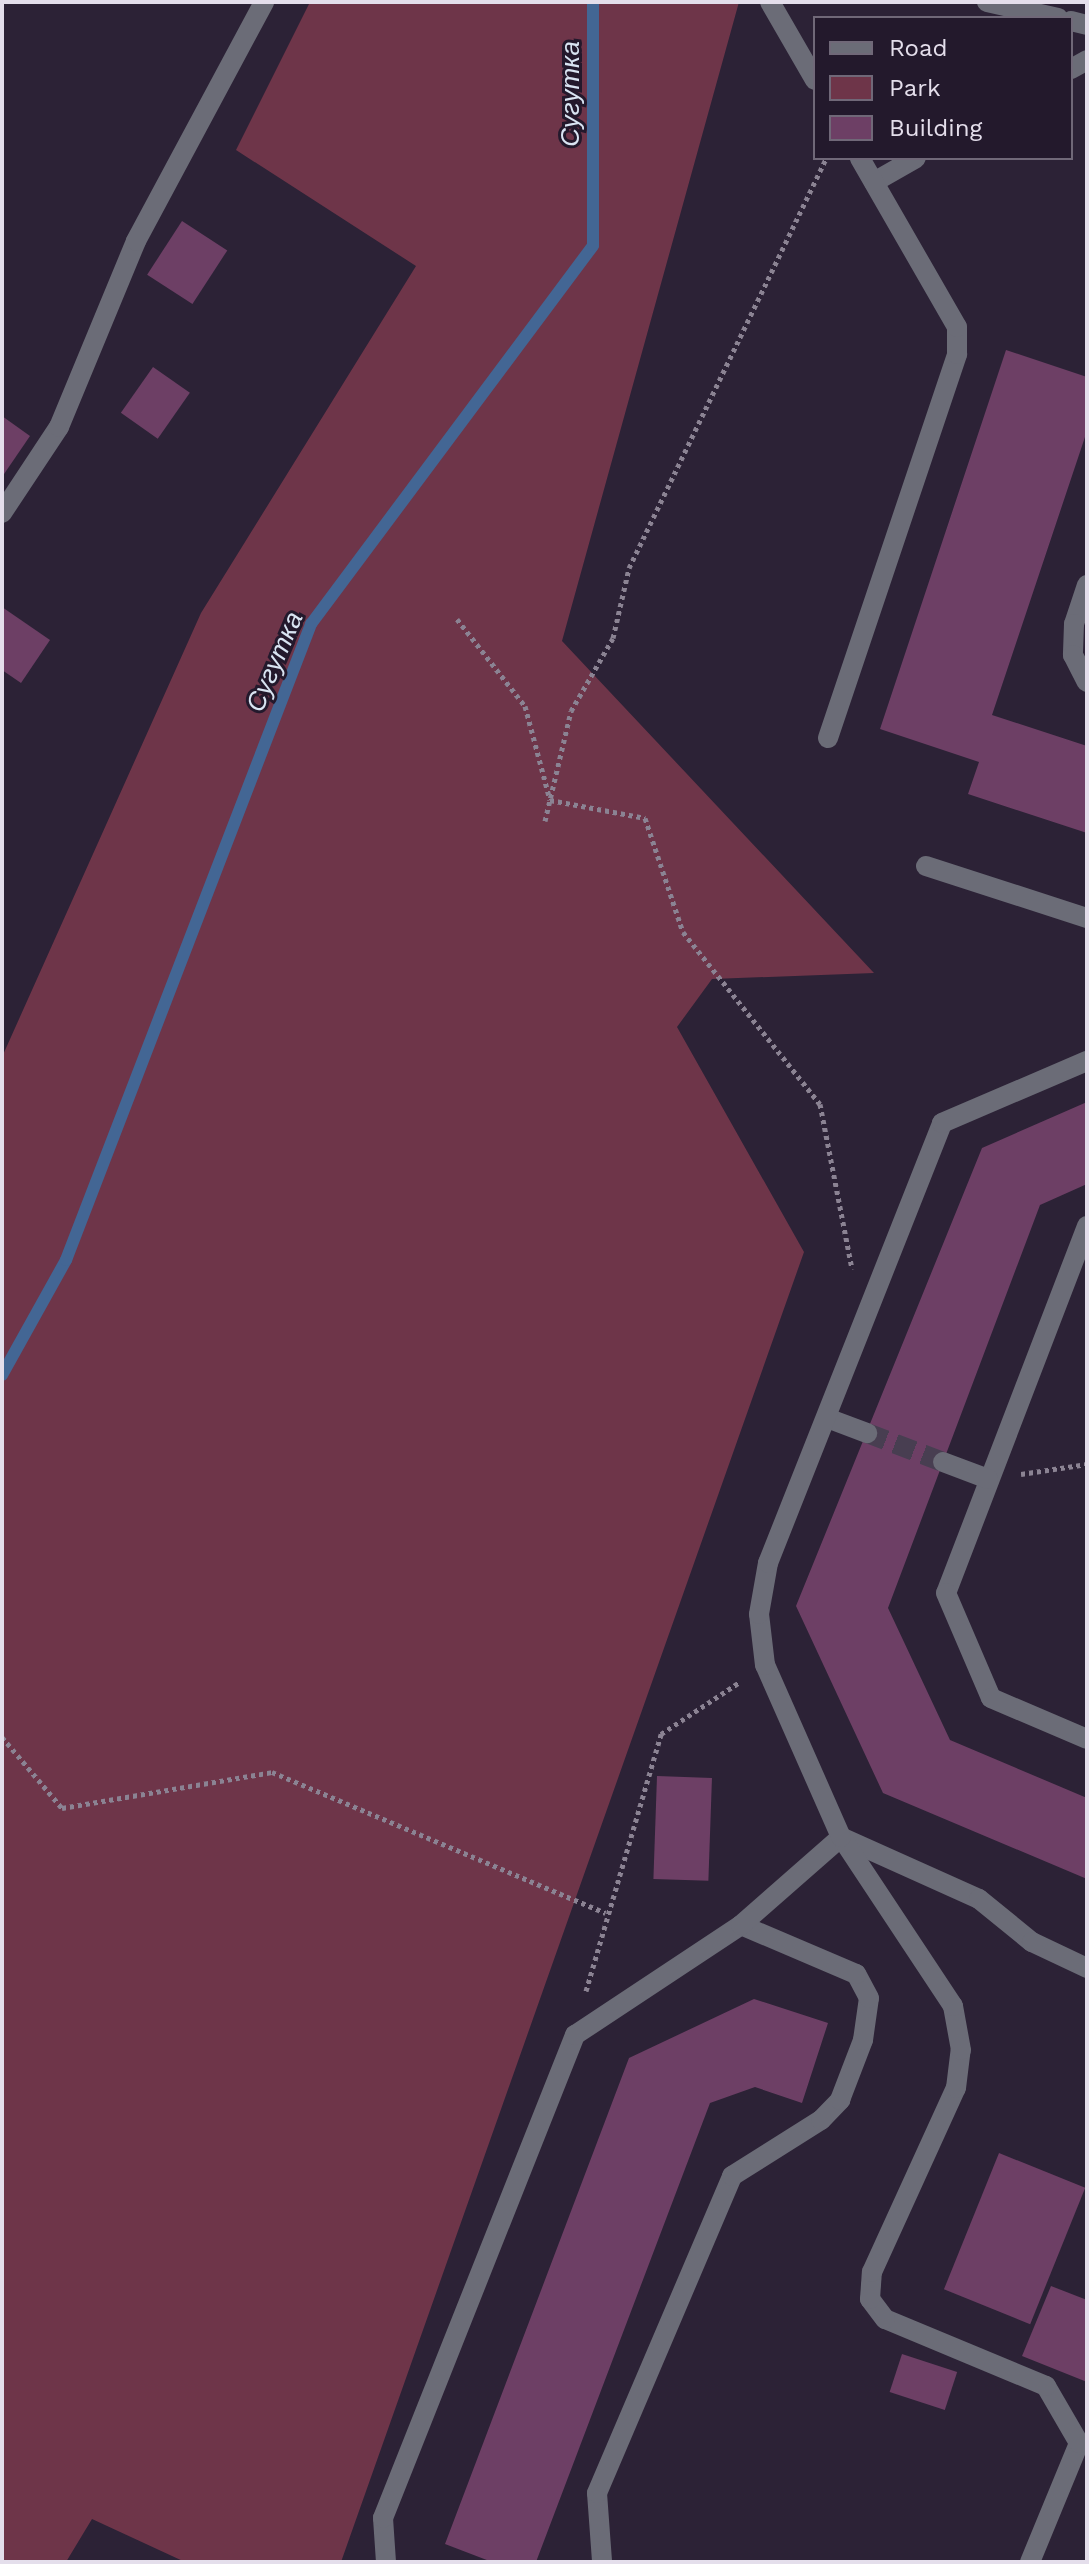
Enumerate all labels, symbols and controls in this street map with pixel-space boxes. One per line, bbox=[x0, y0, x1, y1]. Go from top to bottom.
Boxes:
legend bbox=[813, 16, 1073, 160]
text: Road bbox=[889, 34, 948, 62]
water label: Сугутка bbox=[555, 41, 587, 147]
text: Park bbox=[889, 74, 941, 102]
text: Building bbox=[889, 114, 982, 142]
water label: Сугутка bbox=[240, 607, 310, 717]

